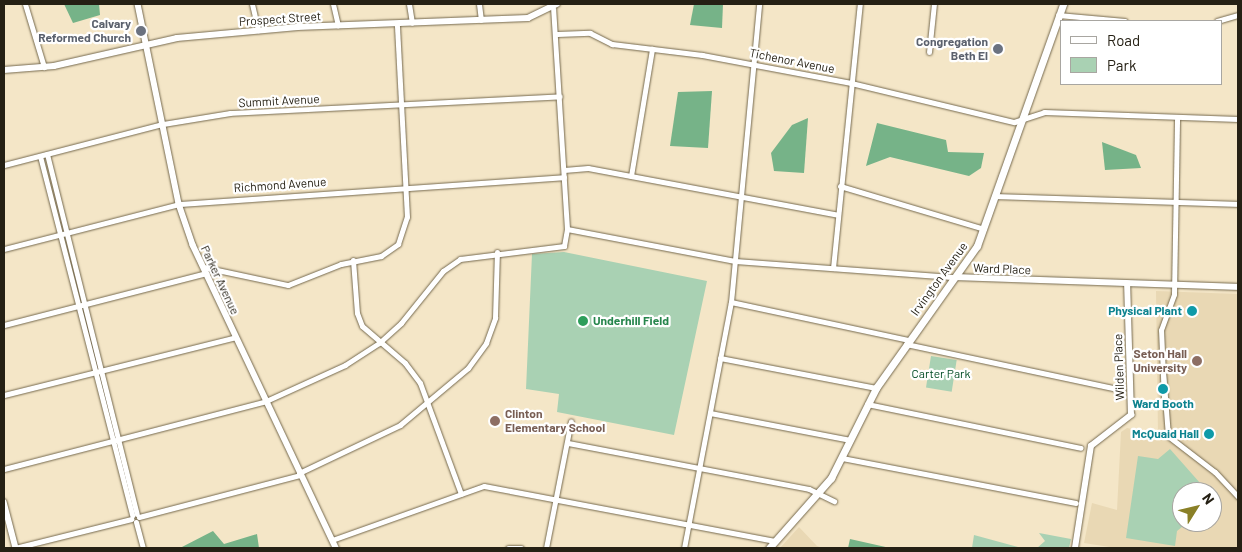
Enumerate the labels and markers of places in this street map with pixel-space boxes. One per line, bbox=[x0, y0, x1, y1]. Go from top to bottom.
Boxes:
place label: Calvary Reformed Church bbox=[38, 17, 131, 45]
marker: Calvary Reformed Church bbox=[135, 25, 147, 37]
place label: Congregation Beth El bbox=[916, 35, 988, 63]
marker: Congregation Beth El bbox=[992, 43, 1004, 55]
place label: Physical Plant bbox=[1108, 304, 1182, 318]
marker: Physical Plant bbox=[1186, 305, 1198, 317]
place label: Underhill Field bbox=[593, 314, 669, 328]
marker: Underhill Field bbox=[577, 315, 589, 327]
place label: Seton Hall University bbox=[1133, 347, 1187, 375]
marker: Seton Hall University bbox=[1191, 355, 1203, 367]
marker: Ward Booth bbox=[1157, 383, 1169, 395]
place label: Ward Booth bbox=[1132, 397, 1194, 411]
place label: Clinton Elementary School bbox=[505, 407, 605, 435]
marker: Clinton Elementary School bbox=[489, 415, 501, 427]
place label: McQuaid Hall bbox=[1132, 427, 1199, 441]
marker: McQuaid Hall bbox=[1203, 428, 1215, 440]

